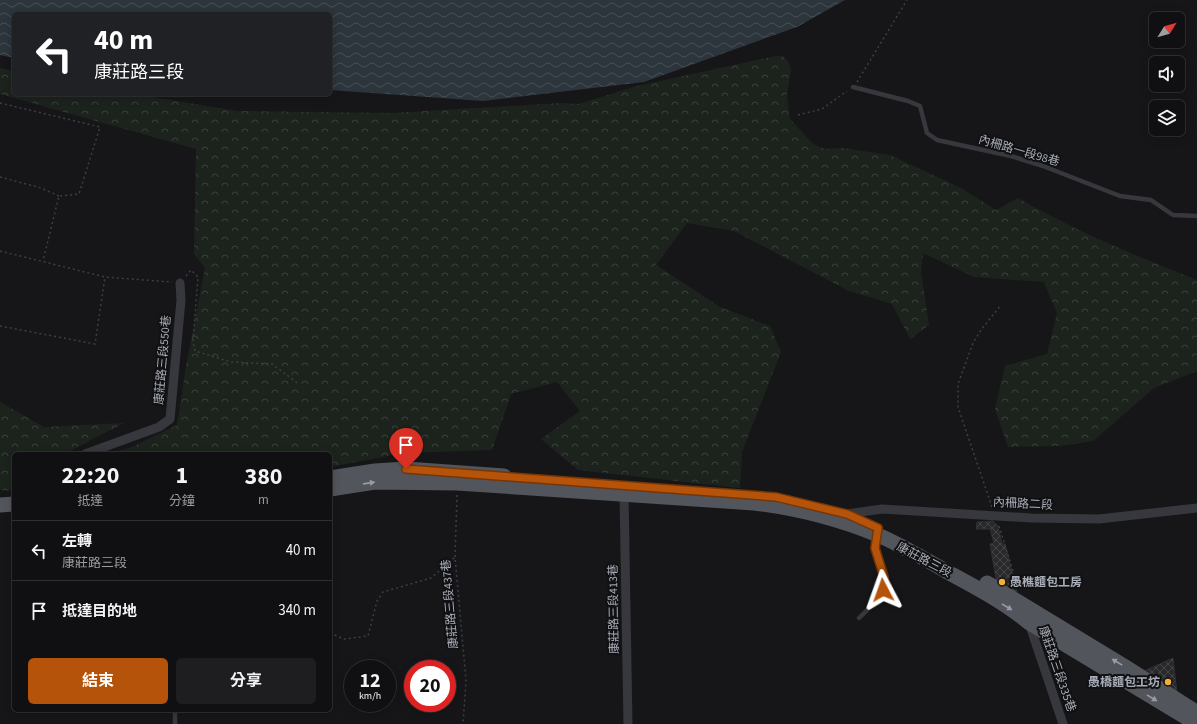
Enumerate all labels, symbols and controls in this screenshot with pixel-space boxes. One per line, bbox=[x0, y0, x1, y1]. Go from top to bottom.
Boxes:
north arrow bbox=[1149, 12, 1185, 48]
map controls bbox=[1149, 12, 1185, 136]
text: 40 m bbox=[94, 20, 153, 60]
icon: left bbox=[28, 28, 80, 80]
button: sound bbox=[1149, 56, 1185, 92]
text: 康莊路三段 bbox=[94, 60, 184, 85]
button: layers bbox=[1149, 100, 1185, 136]
street label: 內柵路一段98巷 bbox=[976, 131, 1062, 171]
street label: 康莊路三段550巷 bbox=[151, 314, 175, 406]
pin bbox=[389, 428, 423, 469]
icon: arrive bbox=[395, 434, 417, 456]
text: 22:20 bbox=[62, 458, 119, 493]
text: 1 bbox=[176, 458, 188, 493]
text: 380 bbox=[244, 459, 282, 494]
one-way arrow bbox=[362, 480, 375, 486]
text: m bbox=[258, 491, 269, 509]
text: 抵達 bbox=[77, 492, 103, 510]
text: 分鐘 bbox=[169, 492, 195, 510]
street label: 內柵路二段 bbox=[993, 494, 1053, 514]
text: 左轉 bbox=[62, 531, 92, 552]
street label: 康莊路三段 bbox=[894, 538, 954, 582]
icon: left bbox=[28, 540, 50, 562]
text: 40 m bbox=[286, 540, 316, 561]
text: 康莊路三段 bbox=[62, 554, 127, 572]
street label: 康莊路三段437巷 bbox=[438, 558, 462, 650]
street label: 康莊路三段413巷 bbox=[605, 564, 623, 654]
position arrow bbox=[862, 569, 904, 611]
place label: 愚樵麵包工房 bbox=[1010, 574, 1082, 591]
marker: 愚樵麵包工房 bbox=[997, 577, 1007, 587]
icon: arrive bbox=[28, 600, 50, 622]
text: 340 m bbox=[278, 600, 316, 621]
text: 抵達目的地 bbox=[62, 601, 137, 622]
one-way arrow bbox=[1001, 603, 1013, 610]
street label: 康莊路三段335巷 bbox=[1034, 624, 1080, 714]
button: 結束 bbox=[28, 658, 168, 704]
button: 分享 bbox=[176, 658, 316, 704]
one-way arrow bbox=[1111, 658, 1123, 665]
speed limit sign: 20 bbox=[404, 660, 456, 712]
text: 12 bbox=[359, 667, 381, 695]
place label: 愚橋麵包工坊 bbox=[1088, 674, 1160, 691]
marker: 愚橋麵包工坊 bbox=[1163, 677, 1173, 687]
text: km/h bbox=[359, 689, 381, 703]
one-way arrow bbox=[1146, 694, 1158, 701]

